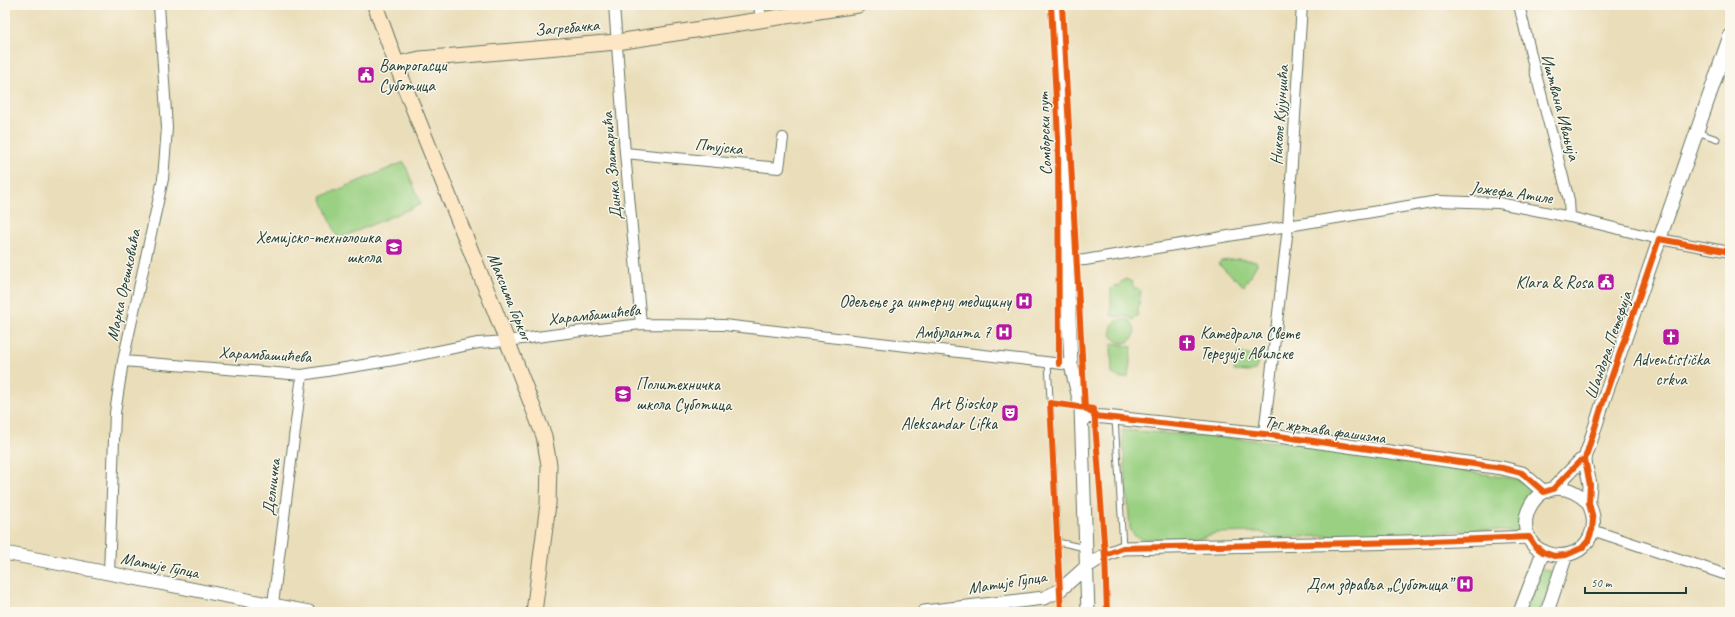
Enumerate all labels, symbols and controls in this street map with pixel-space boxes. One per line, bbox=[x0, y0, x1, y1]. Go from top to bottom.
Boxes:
street label: Загребачка bbox=[534, 14, 602, 41]
street label: Иштвана Ивањија bbox=[1536, 52, 1585, 164]
place label: Ватрогасци Суботица bbox=[379, 55, 448, 96]
street label: Николе Кујунџића bbox=[1266, 63, 1294, 166]
public building icon: Ватрогасци Суботица bbox=[356, 65, 376, 85]
street label: Сомборски пут bbox=[1033, 91, 1056, 176]
street label: Динка Златарића bbox=[596, 110, 627, 221]
street label: Птујска bbox=[694, 134, 745, 160]
street label: Јожефа Атиле bbox=[1469, 176, 1555, 209]
street label: Марка Орешковића bbox=[101, 226, 146, 343]
place label: Хемијско-технолошка школа bbox=[256, 227, 383, 268]
school or university icon: Хемијско-технолошка школа bbox=[384, 237, 404, 257]
street label: Максима Горког bbox=[483, 250, 537, 345]
place label: Klara & Rosa bbox=[1516, 272, 1594, 293]
public building icon: Klara & Rosa bbox=[1596, 272, 1616, 292]
street label: Шандора Петефија bbox=[1580, 287, 1637, 402]
place label: Одељење за интерну медицину bbox=[839, 291, 1012, 313]
hospital icon: Одељење за интерну медицину bbox=[1014, 291, 1034, 311]
street label: Харамбашићева bbox=[547, 299, 642, 330]
place label: Амбуланта 7 bbox=[915, 322, 992, 343]
hospital icon: Амбуланта 7 bbox=[994, 322, 1014, 342]
place label: Катедрала Свете Терезије Авилске bbox=[1200, 323, 1301, 365]
church icon: Adventistička crkva bbox=[1661, 327, 1681, 347]
church icon: Катедрала Свете Терезије Авилске bbox=[1177, 333, 1197, 353]
street label: Харамбашићева bbox=[218, 342, 313, 367]
place label: Adventistička crkva bbox=[1632, 349, 1711, 390]
place label: Политехничка школа Суботица bbox=[636, 374, 733, 415]
school or university icon: Политехничка школа Суботица bbox=[613, 384, 633, 404]
place label: Art Bioskop Aleksandar Lifka bbox=[901, 393, 999, 434]
theatre icon: Art Bioskop Aleksandar Lifka bbox=[1000, 403, 1020, 423]
street label: Трг жртава фашизма bbox=[1263, 411, 1388, 449]
street label: Делничка bbox=[258, 456, 286, 517]
street label: Матије Гупца bbox=[119, 548, 203, 584]
street label: Матије Гупца bbox=[966, 566, 1050, 599]
scale bar bbox=[1585, 569, 1686, 595]
place label: Дом здравља „Суботица” bbox=[1307, 574, 1456, 596]
hospital icon: Дом здравља „Суботица” bbox=[1455, 574, 1475, 594]
text: 50 m bbox=[1591, 575, 1613, 591]

